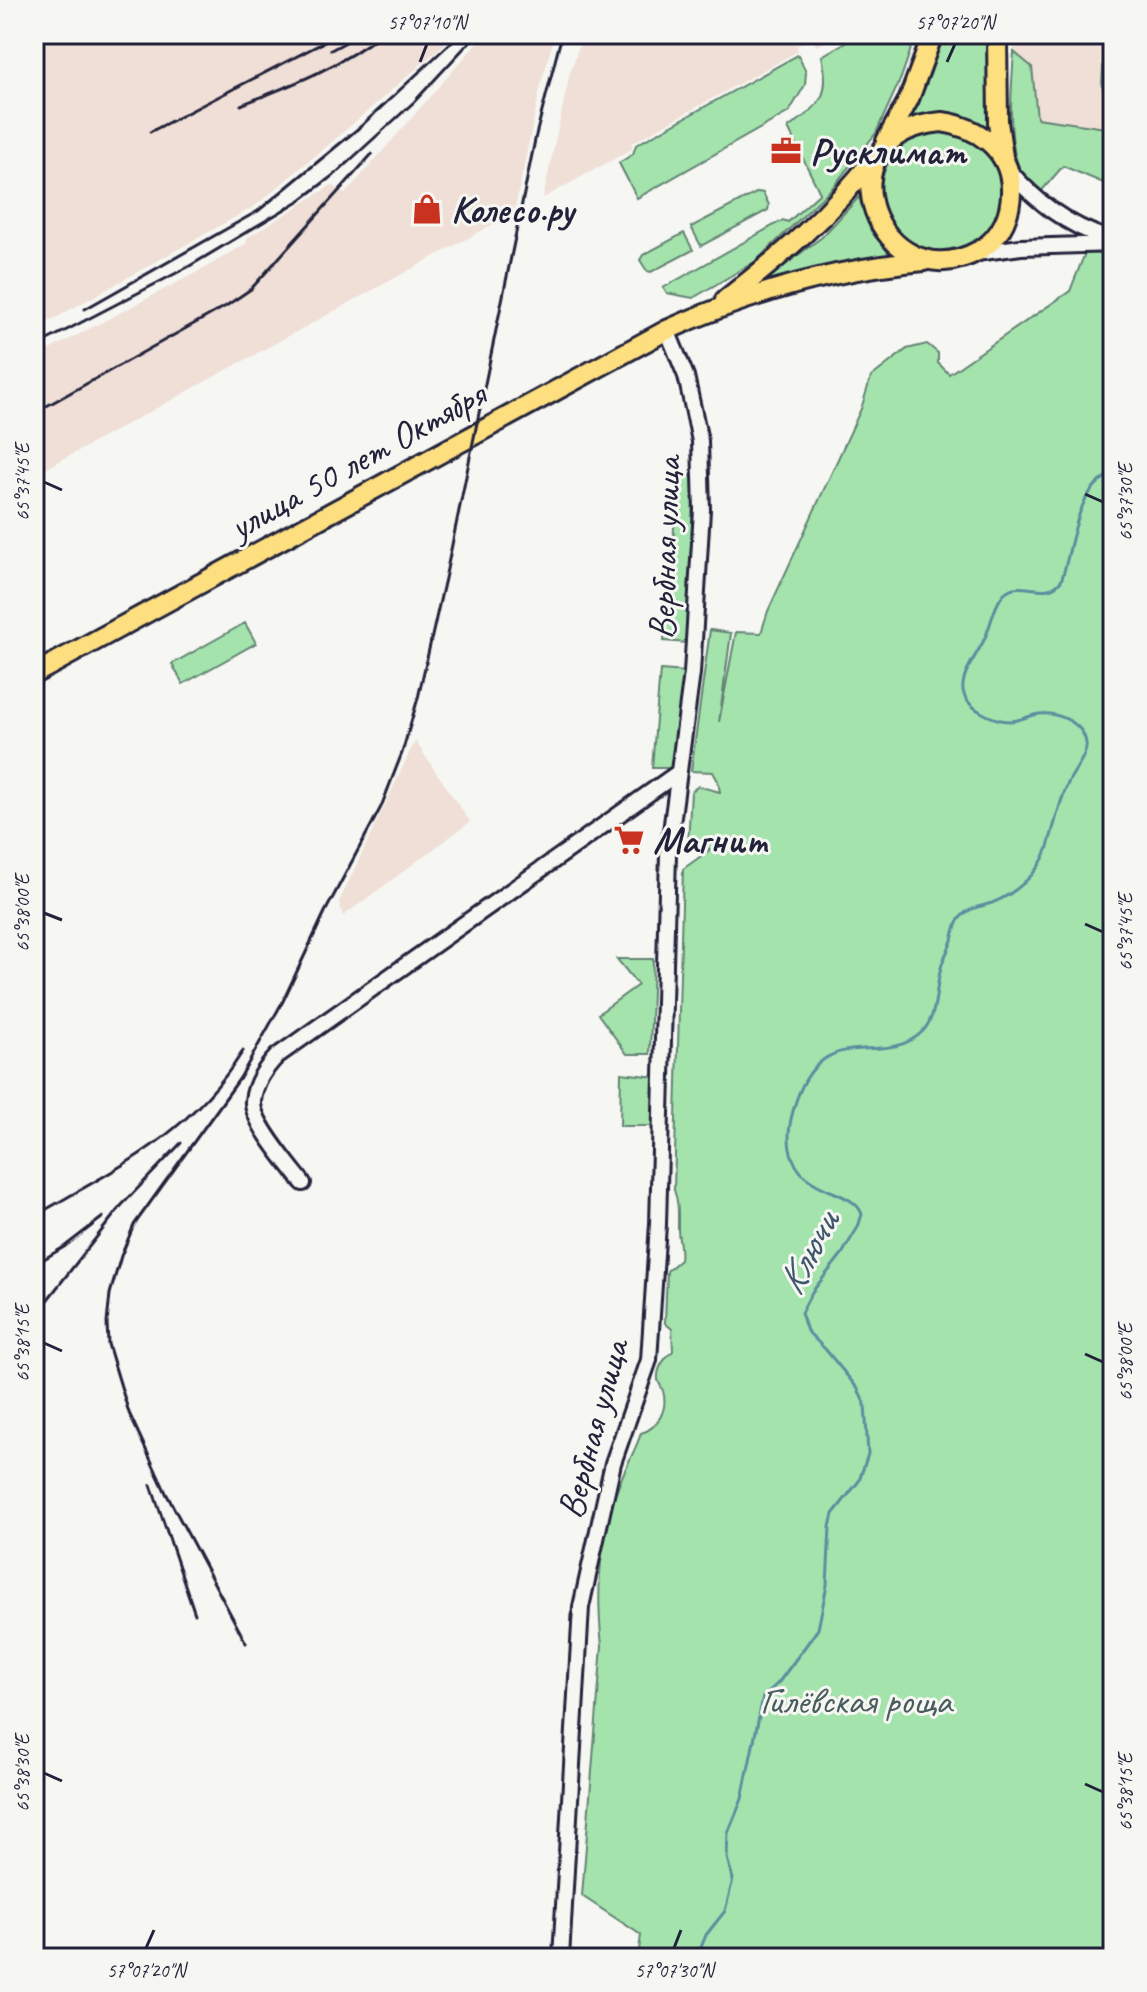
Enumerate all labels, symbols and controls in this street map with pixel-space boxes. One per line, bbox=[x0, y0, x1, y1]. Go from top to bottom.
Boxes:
text: 57°07'10"N bbox=[388, 10, 469, 35]
text: 57°07'20"N bbox=[916, 10, 997, 35]
place label: Русклимат bbox=[810, 128, 968, 175]
office icon: Русклимат bbox=[769, 134, 803, 168]
place label: Колесо.ру bbox=[451, 186, 577, 233]
shop icon: Колесо.ру bbox=[410, 192, 444, 226]
street label: улица 50 лет Октября bbox=[219, 369, 496, 551]
text: 65°37'45"E bbox=[10, 441, 35, 521]
street label: Вербная улица bbox=[638, 453, 691, 640]
text: 65°37'30"E bbox=[1113, 461, 1138, 541]
place label: Магнит bbox=[653, 817, 769, 864]
supermarket icon: Магнит bbox=[612, 823, 646, 857]
text: 65°38'00"E bbox=[10, 872, 35, 952]
text: 65°37'45"E bbox=[1113, 891, 1138, 971]
water label: Ключи bbox=[765, 1199, 852, 1303]
text: 65°38'15"E bbox=[10, 1302, 35, 1382]
text: 65°38'00"E bbox=[1113, 1321, 1138, 1401]
street label: Вербная улица bbox=[546, 1332, 640, 1523]
park label: Гилёвская роща bbox=[760, 1677, 954, 1724]
text: 65°38'30"E bbox=[10, 1732, 35, 1812]
text: 65°38'15"E bbox=[1113, 1751, 1138, 1831]
text: 57°07'20"N bbox=[107, 1958, 188, 1983]
text: 57°07'30"N bbox=[635, 1958, 716, 1983]

